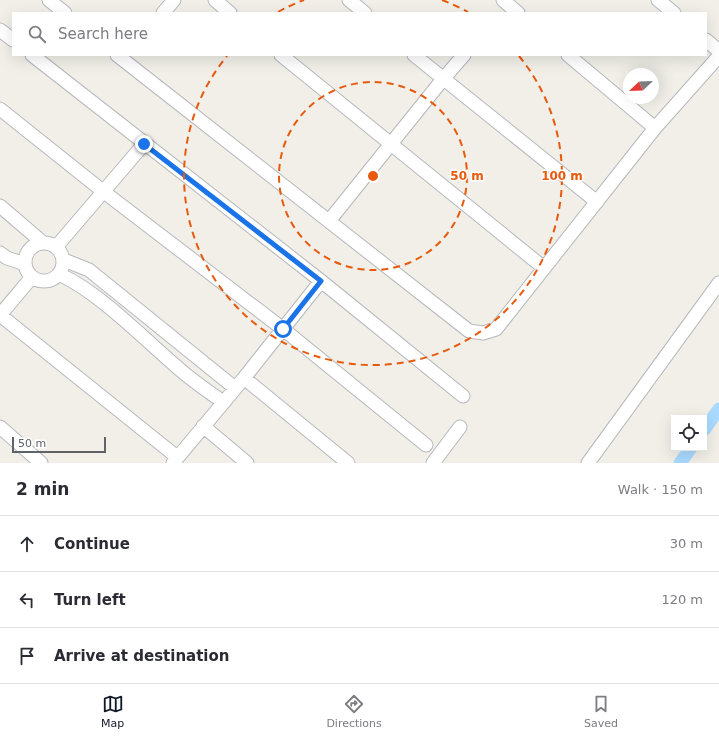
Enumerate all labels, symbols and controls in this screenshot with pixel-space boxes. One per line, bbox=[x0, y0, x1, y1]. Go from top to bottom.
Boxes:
search box bbox=[12, 12, 707, 56]
icon: search bbox=[26, 23, 48, 45]
text: Search here bbox=[58, 25, 148, 43]
north arrow bbox=[623, 68, 659, 104]
route end bbox=[135, 135, 153, 153]
centre of rings bbox=[366, 169, 380, 183]
text: 50 m bbox=[450, 169, 484, 183]
text: 100 m bbox=[541, 169, 583, 183]
route start bbox=[274, 320, 292, 338]
map controls bbox=[671, 415, 707, 451]
button: locate bbox=[671, 415, 707, 451]
scale bar bbox=[12, 435, 106, 454]
text: 50 m bbox=[18, 437, 46, 450]
text: 2 min bbox=[16, 479, 69, 499]
text: Walk · 150 m bbox=[618, 482, 703, 497]
icon: ahead bbox=[16, 533, 38, 555]
text: Continue bbox=[54, 535, 130, 553]
text: 30 m bbox=[670, 536, 703, 551]
icon: left bbox=[16, 589, 38, 611]
text: Turn left bbox=[54, 591, 126, 609]
text: 120 m bbox=[661, 592, 703, 607]
icon: arrive bbox=[16, 645, 38, 667]
text: Arrive at destination bbox=[54, 647, 229, 665]
tab: Map bbox=[101, 693, 124, 730]
tab: Directions bbox=[326, 693, 382, 730]
tab: Saved bbox=[584, 693, 618, 730]

